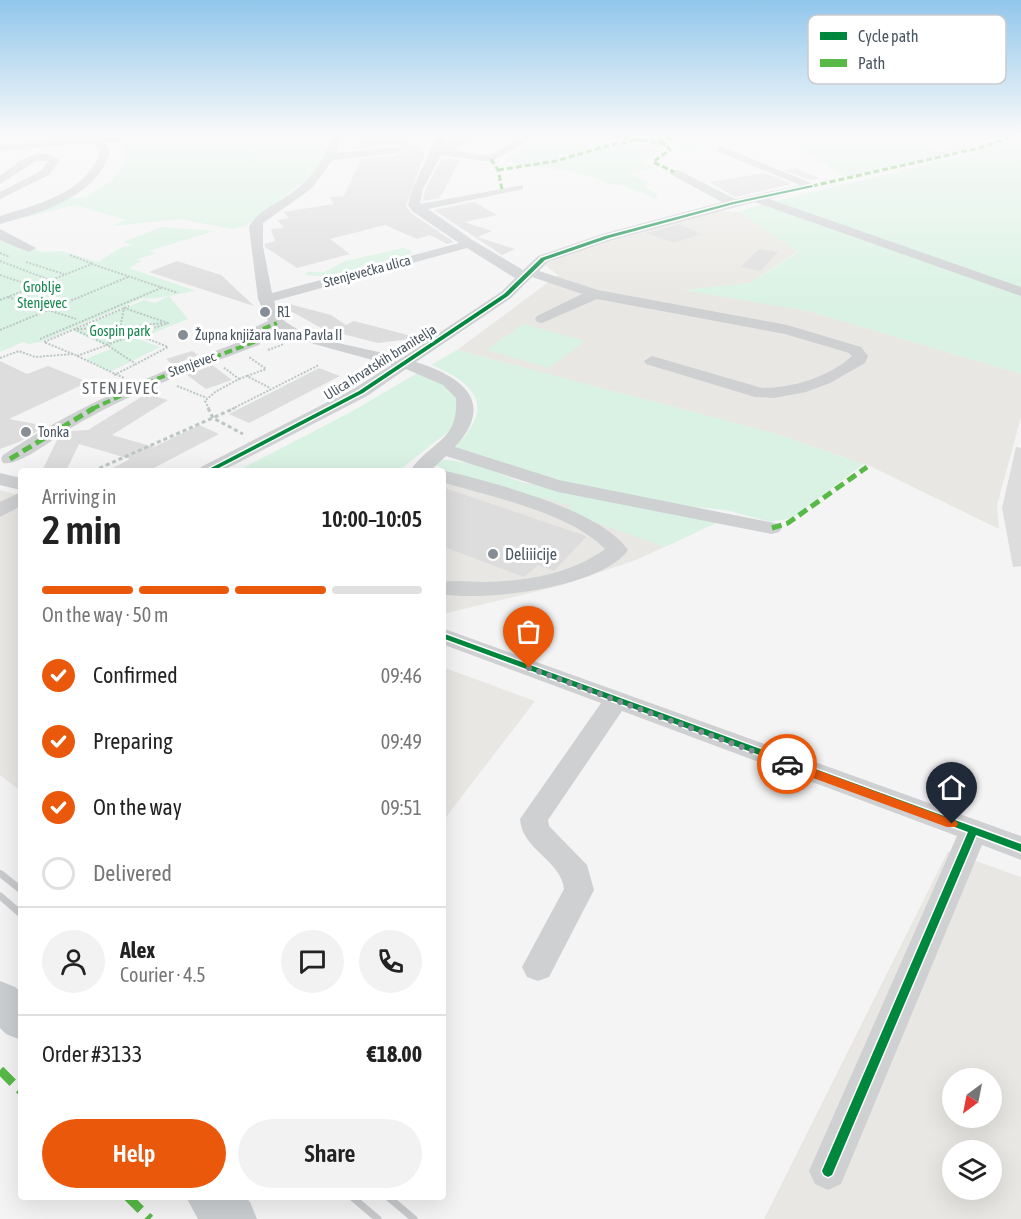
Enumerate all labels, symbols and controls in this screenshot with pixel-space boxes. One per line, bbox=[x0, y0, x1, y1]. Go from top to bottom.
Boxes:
legend bbox=[808, 15, 1006, 84]
text: Cycle path bbox=[858, 27, 918, 46]
text: Path bbox=[858, 54, 885, 72]
street label: Stenjevečka ulica bbox=[322, 252, 412, 290]
park label: Groblje Stenjevec bbox=[17, 279, 68, 311]
place label: R1 bbox=[277, 304, 291, 320]
marker: R1 bbox=[258, 305, 272, 319]
street label: Ulica hrvatskih branitelja bbox=[321, 321, 439, 403]
park label: Gospin park bbox=[90, 323, 150, 339]
place label: Župna knjižara Ivana Pavla II bbox=[195, 327, 342, 343]
marker: Župna knjižara Ivana Pavla II bbox=[176, 328, 190, 342]
street label: Stenjevec bbox=[166, 348, 219, 380]
district label: STENJEVEC bbox=[82, 379, 160, 397]
place label: Tonka bbox=[38, 424, 69, 440]
marker: Tonka bbox=[19, 425, 33, 439]
text: Arriving in bbox=[42, 485, 116, 508]
text: 10:00–10:05 bbox=[322, 506, 422, 532]
text: 2 min bbox=[42, 508, 122, 552]
place label: Deliiicije bbox=[505, 545, 557, 564]
marker: Deliiicije bbox=[486, 547, 500, 561]
text: On the way · 50 m bbox=[42, 603, 168, 626]
pin bbox=[503, 606, 554, 668]
icon: bag bbox=[512, 615, 545, 648]
icon: check bbox=[42, 659, 75, 692]
text: Confirmed bbox=[93, 662, 178, 688]
text: 09:46 bbox=[381, 664, 422, 687]
icon: check bbox=[42, 725, 75, 758]
text: Preparing bbox=[93, 728, 173, 754]
text: 09:49 bbox=[381, 730, 422, 753]
courier bbox=[757, 734, 817, 794]
icon: car bbox=[771, 748, 804, 781]
pin bbox=[926, 762, 977, 824]
icon: home bbox=[935, 771, 968, 804]
icon: check bbox=[42, 791, 75, 824]
text: On the way bbox=[93, 794, 182, 820]
text: 09:51 bbox=[381, 796, 422, 819]
text: Delivered bbox=[93, 860, 172, 886]
button: person bbox=[42, 930, 105, 993]
button: chat bbox=[281, 930, 344, 993]
button: phone bbox=[359, 930, 422, 993]
text: Alex bbox=[120, 937, 155, 963]
text: Courier · 4.5 bbox=[120, 963, 206, 986]
text: Order #3133 bbox=[42, 1041, 142, 1067]
text: €18.00 bbox=[367, 1041, 422, 1067]
north arrow bbox=[942, 1068, 1002, 1128]
map controls bbox=[942, 1068, 1002, 1200]
button: Help bbox=[42, 1119, 226, 1188]
button: Share bbox=[238, 1119, 422, 1188]
button: layers bbox=[942, 1140, 1002, 1200]

